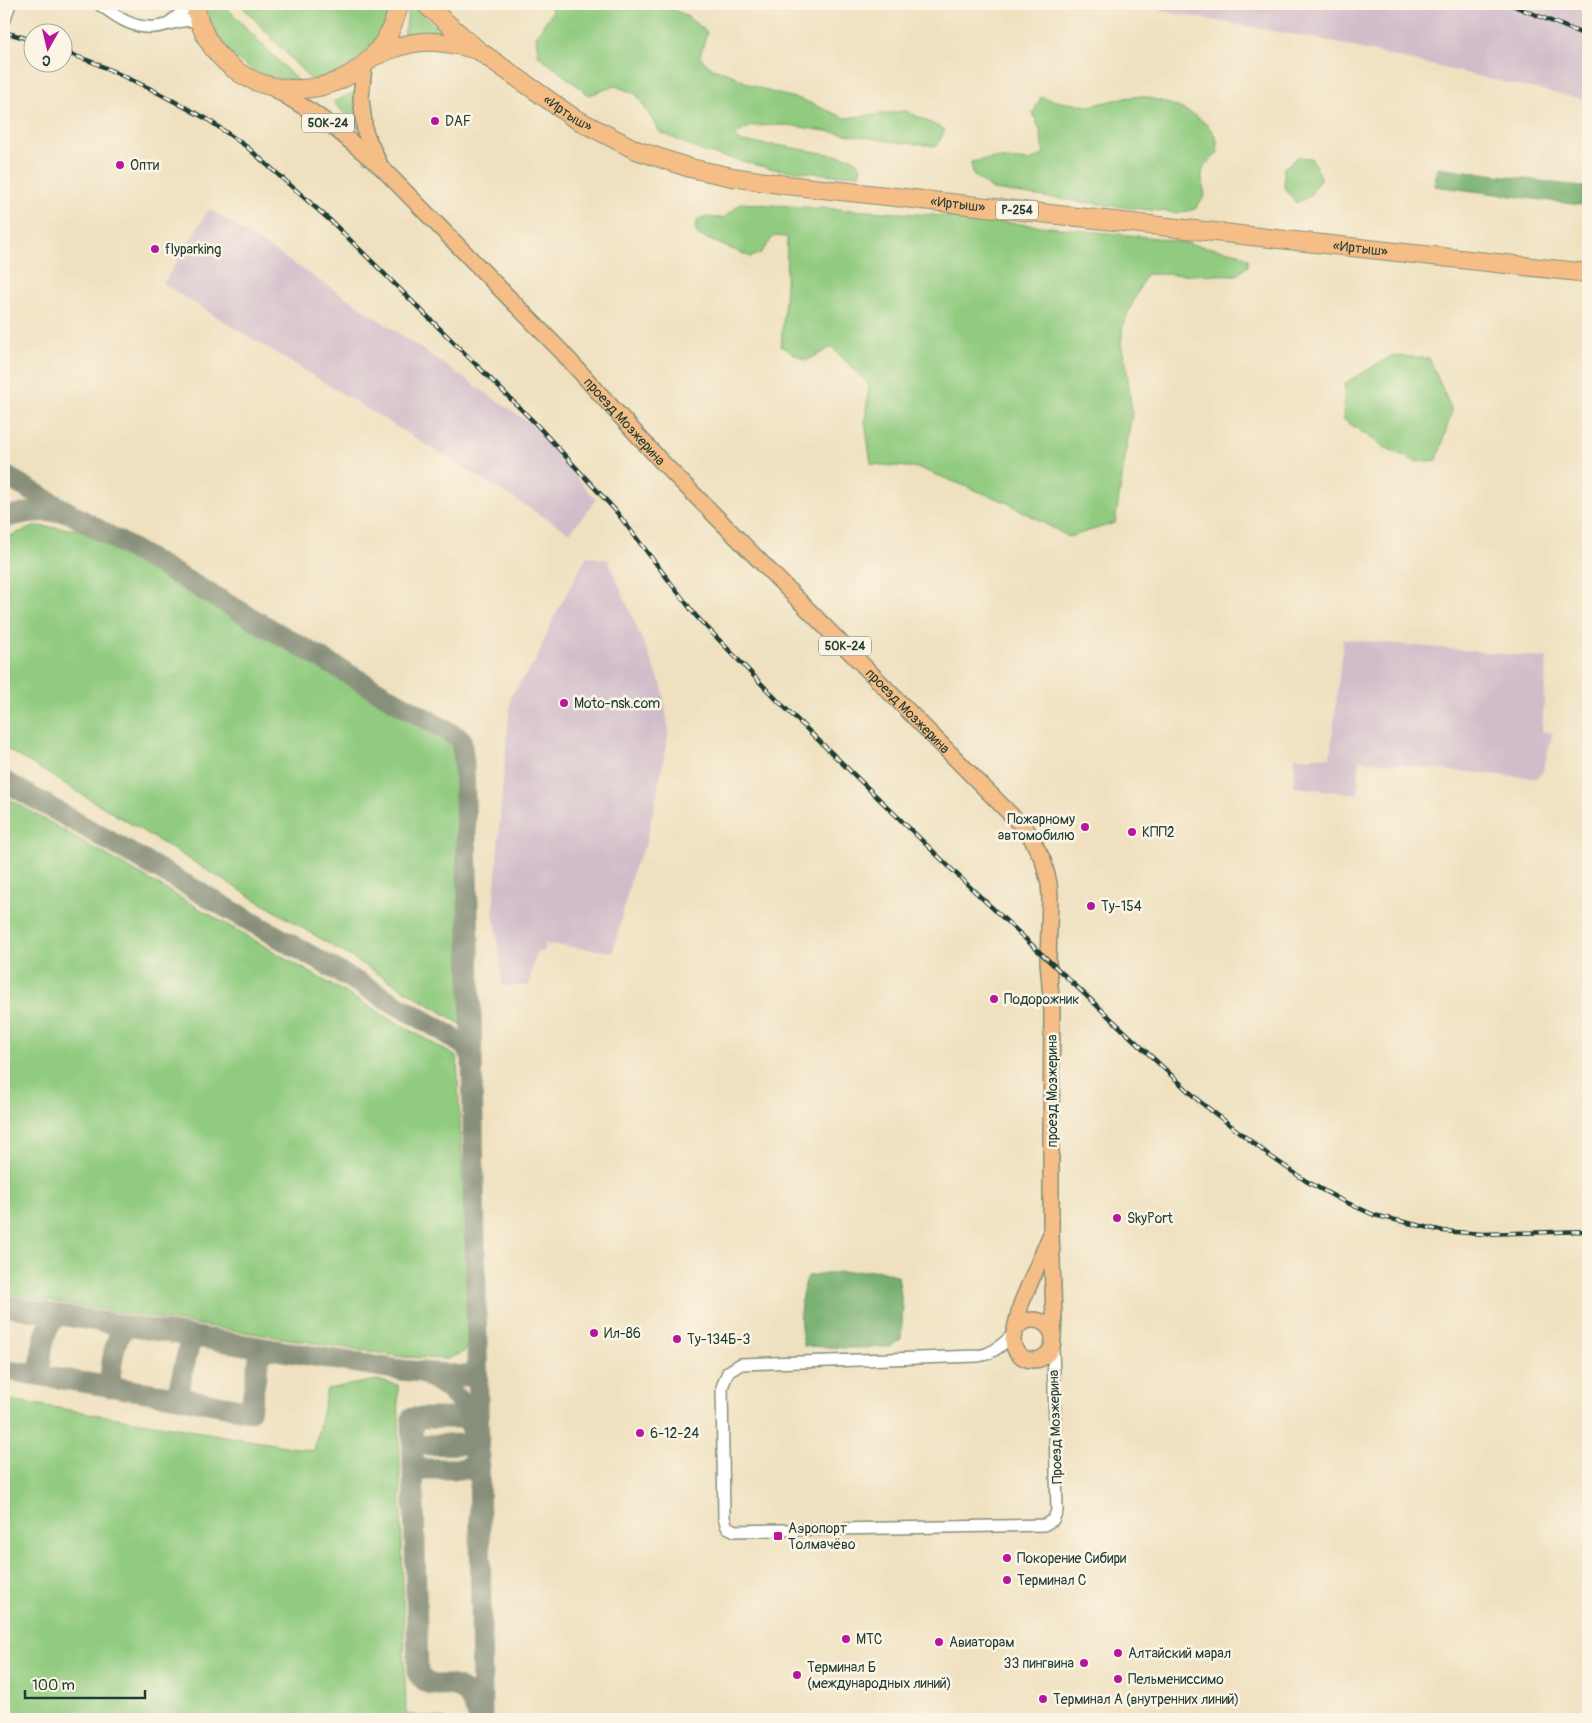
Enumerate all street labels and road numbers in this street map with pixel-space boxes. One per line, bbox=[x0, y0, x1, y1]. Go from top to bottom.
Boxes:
street label: «Иртыш» bbox=[540, 91, 595, 135]
road number: 50К-24 bbox=[302, 114, 354, 132]
street label: «Иртыш» bbox=[930, 193, 986, 216]
road number: Р-254 bbox=[996, 200, 1038, 220]
street label: «Иртыш» bbox=[1332, 237, 1389, 260]
street label: проезд Мозжерина bbox=[580, 374, 669, 469]
road number: 50К-24 bbox=[819, 636, 871, 656]
street label: проезд Мозжерина bbox=[862, 665, 953, 757]
street label: проезд Мозжерина bbox=[1044, 1035, 1061, 1147]
street label: Проезд Мозжерина bbox=[1045, 1370, 1066, 1484]

